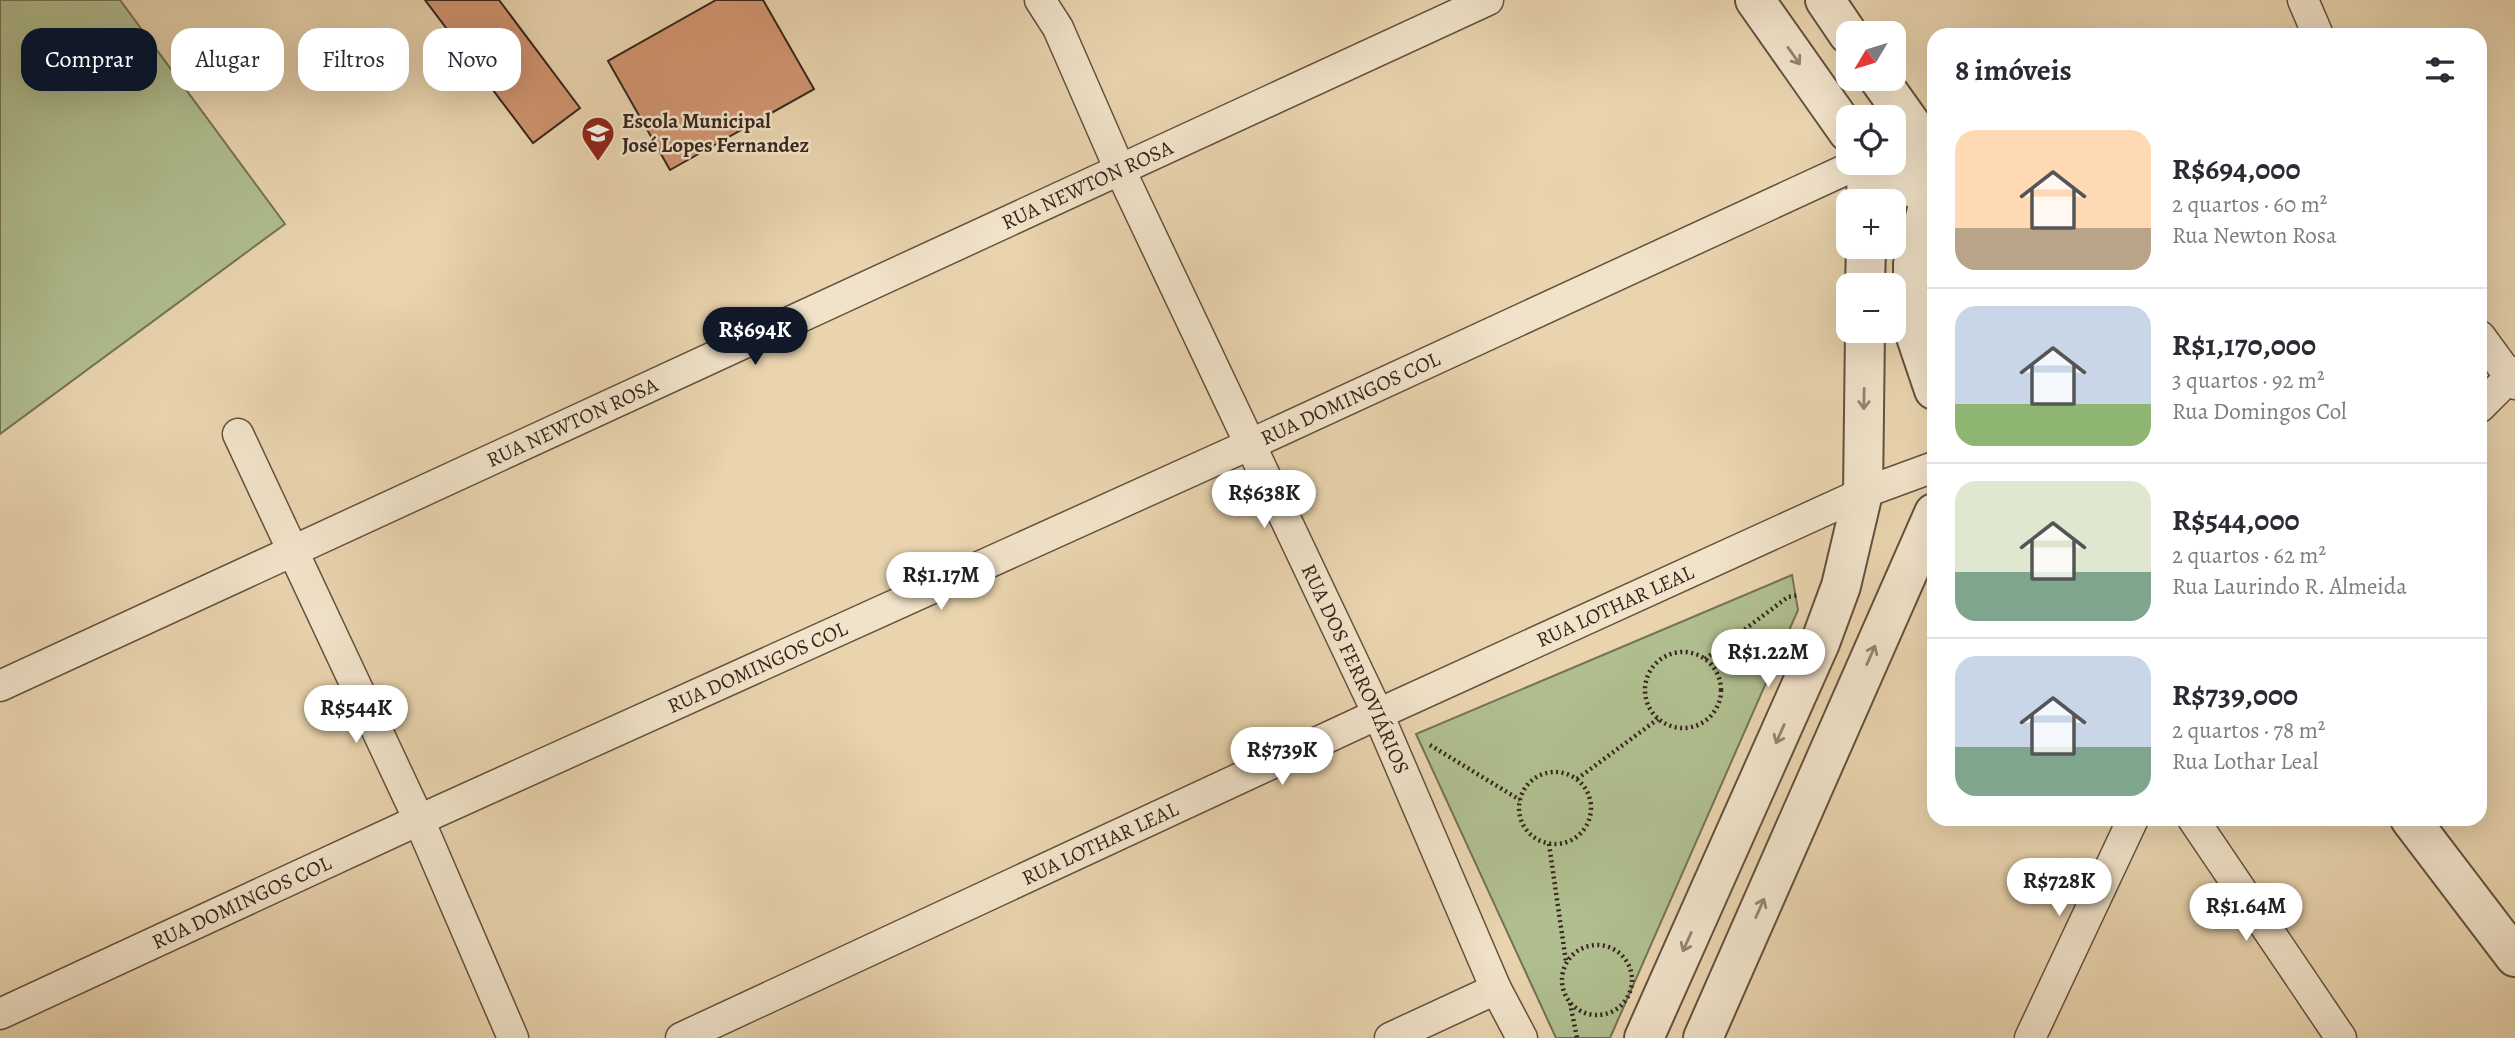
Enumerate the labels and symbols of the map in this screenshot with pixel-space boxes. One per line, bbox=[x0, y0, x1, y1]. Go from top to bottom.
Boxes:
north arrow bbox=[1836, 21, 1906, 91]
one-way arrow bbox=[1787, 46, 1801, 65]
place label: Escola Municipal José Lopes Fernandez bbox=[622, 107, 809, 159]
school or university icon: Escola Municipal José Lopes Fernandez bbox=[579, 114, 617, 163]
street label: RUA NEWTON ROSA bbox=[997, 133, 1178, 236]
pin: R$694K bbox=[698, 308, 812, 367]
street label: RUA DOMINGOS COL bbox=[1256, 345, 1445, 452]
street label: RUA NEWTON ROSA bbox=[482, 370, 663, 474]
one-way arrow bbox=[1857, 387, 1871, 410]
pin: R$638K bbox=[1207, 470, 1321, 530]
pin: R$1.17M bbox=[876, 552, 1006, 612]
street label: RUA LOTHAR LEAL bbox=[1532, 558, 1698, 654]
street label: RUA DOS FERROVIÁRIOS bbox=[1295, 559, 1416, 778]
street label: RUA DOMINGOS COL bbox=[663, 614, 852, 720]
pin: R$1.22M bbox=[1703, 630, 1833, 689]
one-way arrow bbox=[1865, 645, 1878, 666]
pin: R$544K bbox=[299, 686, 413, 745]
one-way arrow bbox=[1773, 723, 1786, 744]
pin: R$739K bbox=[1225, 728, 1339, 787]
street label: RUA LOTHAR LEAL bbox=[1017, 795, 1183, 892]
street label: RUA DOMINGOS COL bbox=[147, 848, 336, 956]
pin: R$728K bbox=[2002, 858, 2116, 918]
pin: R$1.64M bbox=[2181, 884, 2311, 943]
one-way arrow bbox=[1754, 898, 1767, 919]
one-way arrow bbox=[1680, 931, 1693, 952]

